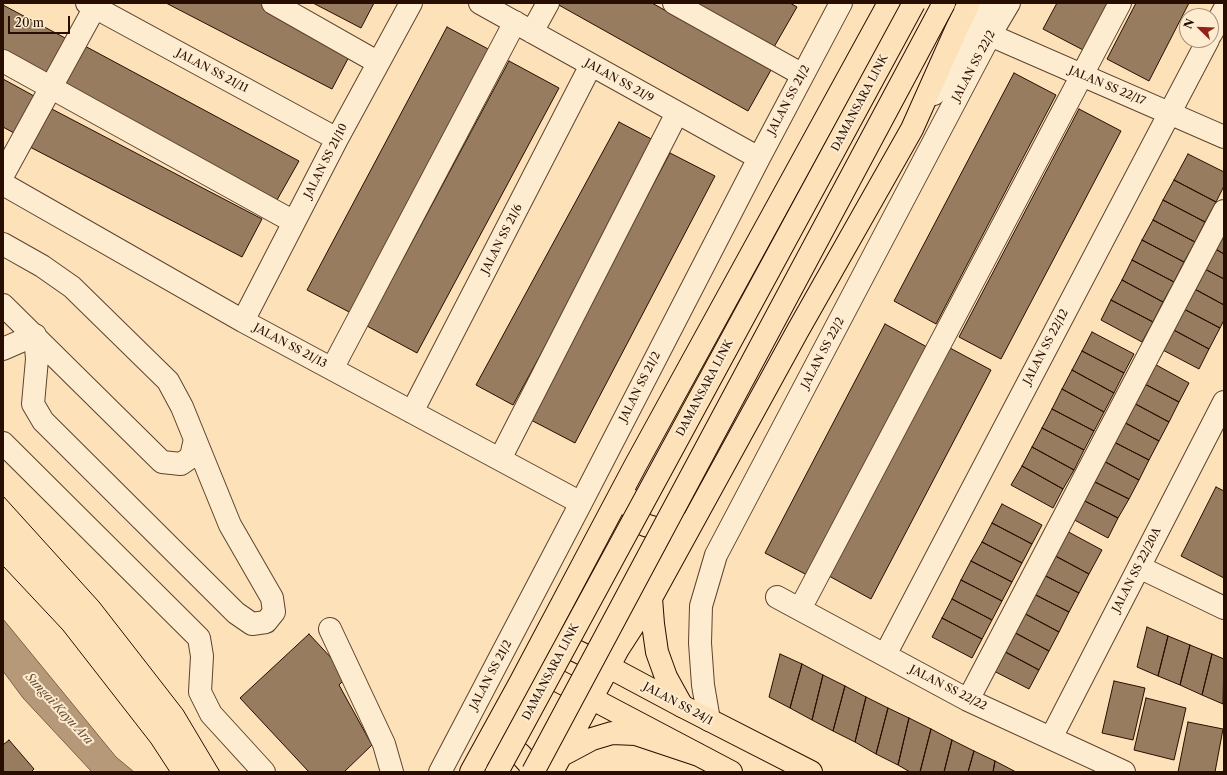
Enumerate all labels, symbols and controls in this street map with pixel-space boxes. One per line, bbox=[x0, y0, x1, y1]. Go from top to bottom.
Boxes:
scale bar bbox=[10, 8, 72, 34]
north arrow bbox=[1179, 8, 1219, 48]
text: 20 m bbox=[15, 15, 44, 30]
text: N bbox=[1181, 17, 1197, 31]
street label: JALAN SS 22/2 bbox=[950, 28, 998, 104]
street label: JALAN SS 21/11 bbox=[174, 46, 250, 96]
street label: DAMANSARA LINK bbox=[829, 52, 891, 154]
street label: JALAN SS 21/9 bbox=[582, 57, 656, 105]
street label: JALAN SS 21/2 bbox=[765, 63, 813, 137]
street label: JALAN SS 22/17 bbox=[1067, 64, 1147, 108]
street label: JALAN SS 21/10 bbox=[301, 121, 351, 201]
street label: JALAN SS 21/6 bbox=[479, 202, 525, 276]
street label: JALAN SS 22/12 bbox=[1021, 307, 1071, 387]
street label: JALAN SS 22/2 bbox=[799, 315, 847, 391]
street label: JALAN SS 21/13 bbox=[251, 321, 329, 371]
street label: DAMANSARA LINK bbox=[674, 337, 736, 439]
street label: JALAN SS 21/2 bbox=[617, 350, 663, 424]
street label: JALAN SS 22/20A bbox=[1110, 525, 1164, 615]
street label: DAMANSARA LINK bbox=[520, 621, 582, 723]
street label: JALAN SS 21/2 bbox=[467, 638, 515, 712]
street label: JALAN SS 22/22 bbox=[907, 663, 989, 713]
water label: Sungai Kayu Ara bbox=[22, 670, 96, 748]
street label: JALAN SS 24/1 bbox=[641, 680, 715, 728]

